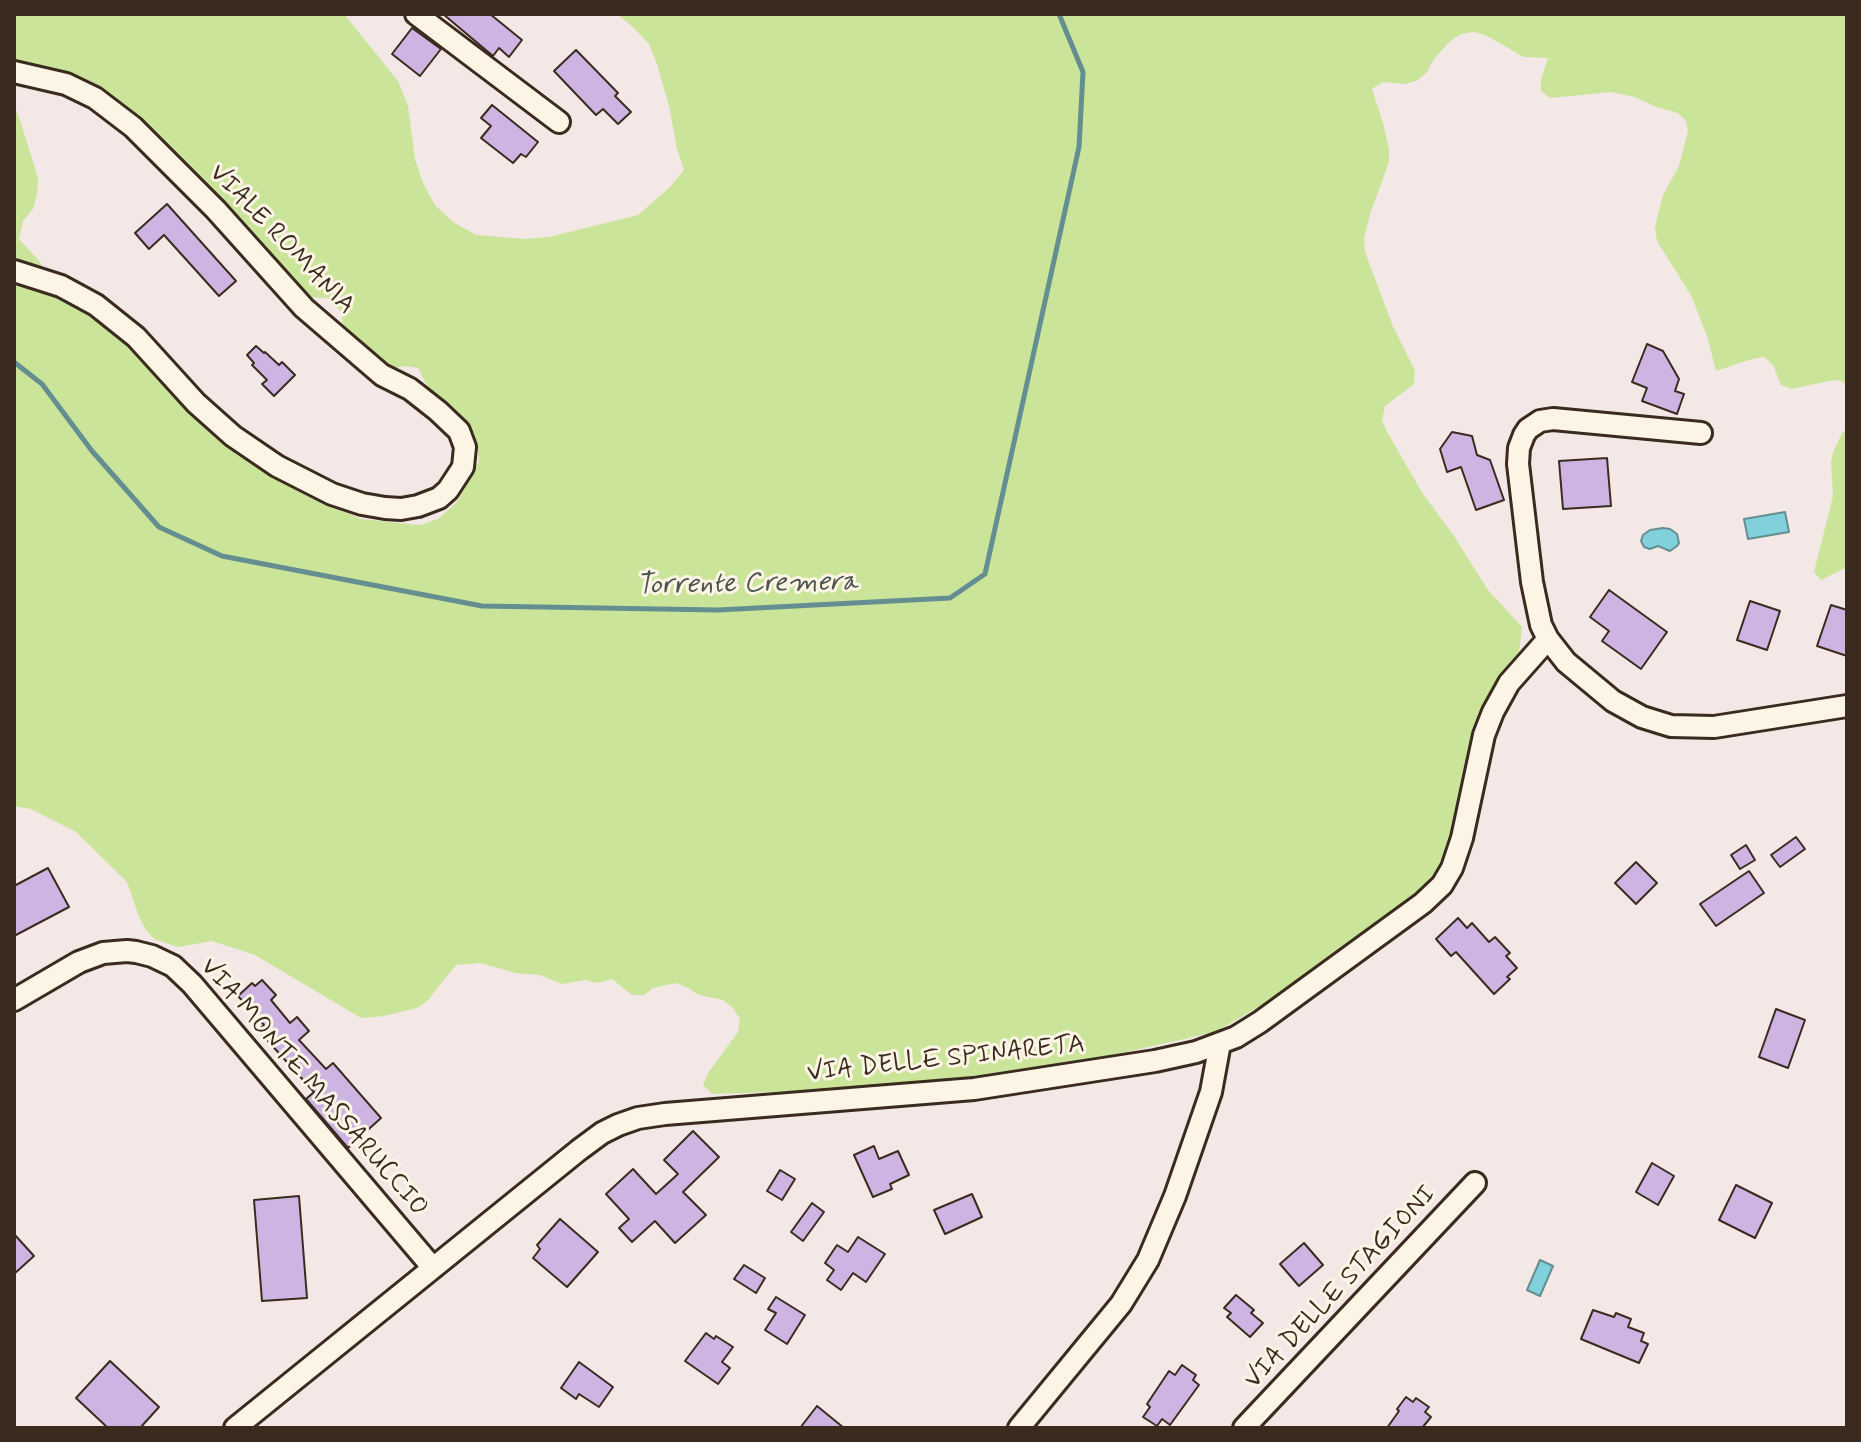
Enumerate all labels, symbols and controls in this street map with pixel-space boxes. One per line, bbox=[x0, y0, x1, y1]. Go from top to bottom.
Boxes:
street label: VIALE ROMANIA bbox=[201, 158, 361, 322]
water label: Torrente Cremera bbox=[636, 566, 858, 604]
street label: VIA MONTE MASSARUCCIO bbox=[192, 952, 434, 1224]
street label: VIA DELLE SPINARETA bbox=[805, 1030, 1087, 1090]
street label: VIA DELLE STAGIONI bbox=[1239, 1180, 1443, 1396]

